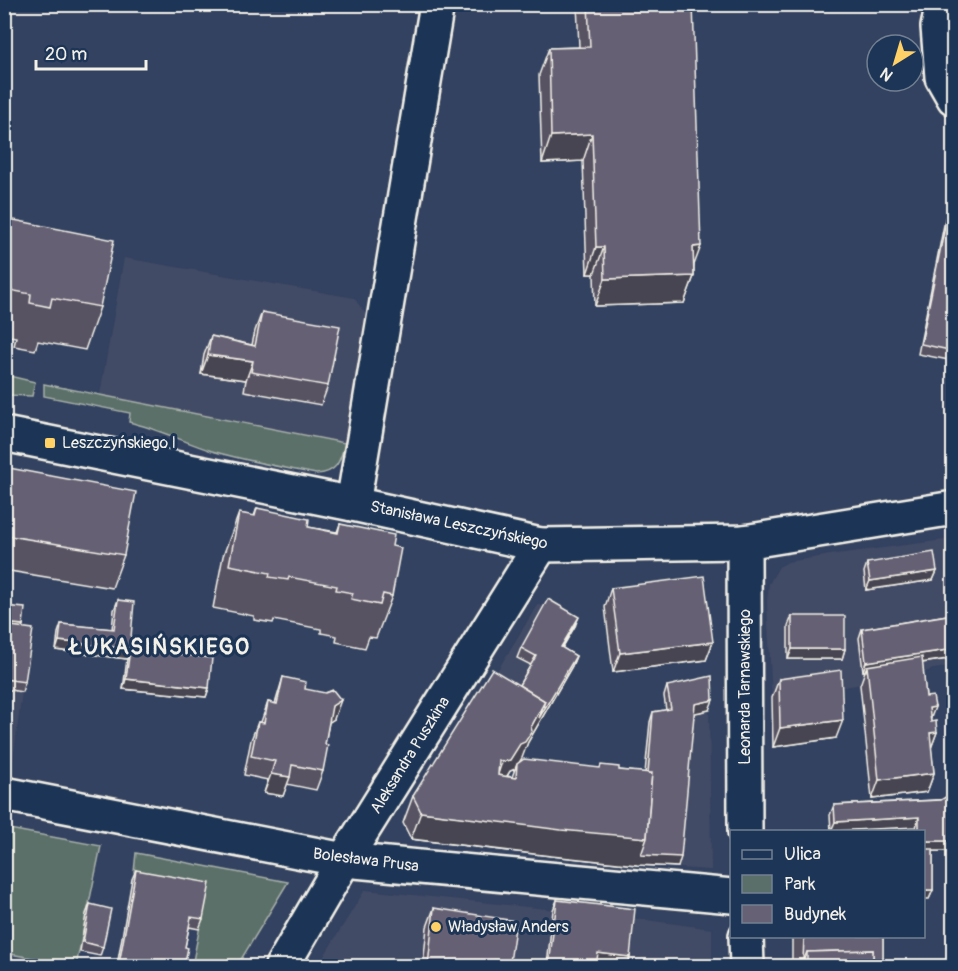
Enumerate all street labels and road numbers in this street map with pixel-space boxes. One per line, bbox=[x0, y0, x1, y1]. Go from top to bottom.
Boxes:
street label: Stanisława Leszczyńskiego bbox=[368, 496, 550, 554]
street label: Leonarda Tarnawskiego bbox=[735, 609, 755, 765]
street label: Aleksandra Puszkina bbox=[366, 693, 454, 817]
street label: Bolesława Prusa bbox=[312, 844, 420, 876]

